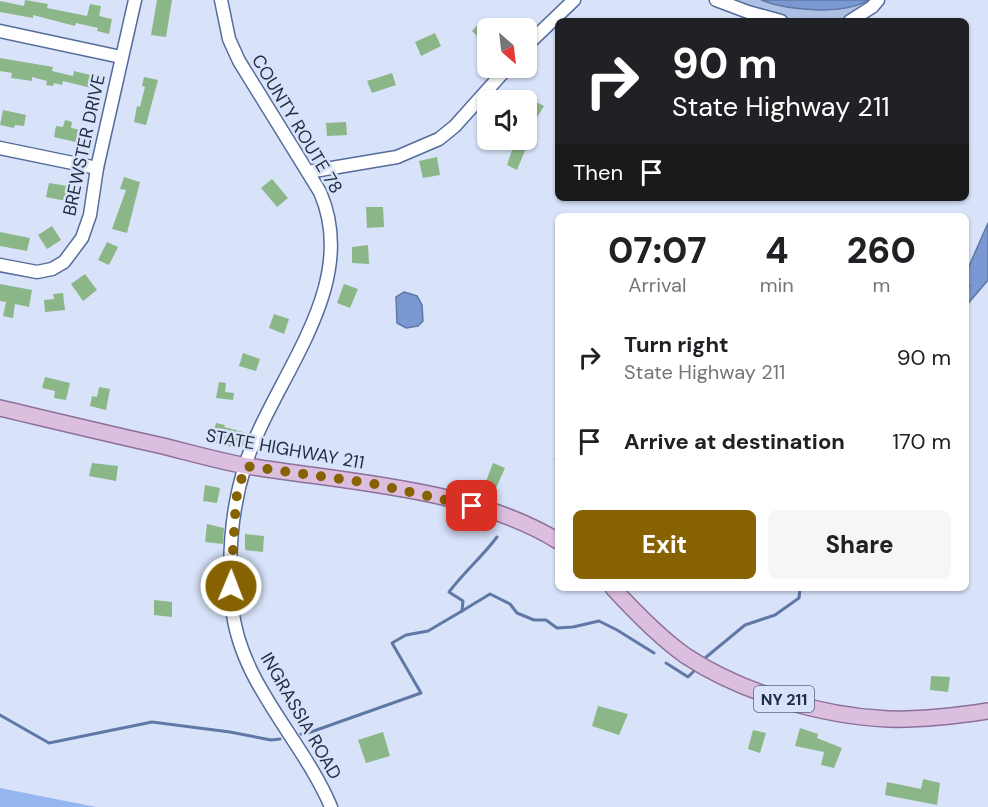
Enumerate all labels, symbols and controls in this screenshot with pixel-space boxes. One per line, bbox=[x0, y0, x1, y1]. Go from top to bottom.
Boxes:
north arrow bbox=[477, 18, 537, 78]
map controls bbox=[477, 18, 537, 150]
text: 90 m bbox=[672, 36, 778, 91]
icon: right bbox=[573, 42, 651, 120]
street label: COUNTY ROUTE 78 bbox=[246, 50, 348, 198]
street label: BREWSTER DRIVE bbox=[57, 72, 111, 218]
text: State Highway 211 bbox=[672, 89, 890, 124]
button: sound bbox=[477, 90, 537, 150]
icon: arrive bbox=[635, 156, 668, 189]
text: Then bbox=[573, 158, 623, 187]
text: 07:07 bbox=[608, 227, 707, 274]
text: 4 bbox=[765, 227, 788, 274]
text: 260 bbox=[847, 227, 916, 274]
text: Arrival bbox=[628, 272, 686, 298]
text: min bbox=[760, 272, 794, 298]
text: m bbox=[872, 272, 890, 298]
text: Turn right bbox=[624, 330, 729, 359]
icon: right bbox=[573, 341, 606, 374]
text: 90 m bbox=[897, 343, 951, 372]
text: State Highway 211 bbox=[624, 359, 785, 385]
street label: STATE HIGHWAY 211 bbox=[204, 423, 366, 475]
icon: arrive bbox=[573, 425, 606, 458]
text: Arrive at destination bbox=[624, 427, 845, 456]
text: 170 m bbox=[892, 427, 951, 456]
pin bbox=[446, 480, 497, 531]
icon: arrive bbox=[455, 489, 488, 522]
button: Exit bbox=[573, 510, 756, 579]
button: Share bbox=[768, 510, 951, 579]
position arrow bbox=[199, 554, 263, 618]
street label: INGRASSIA ROAD bbox=[255, 648, 347, 784]
road number: NY 211 bbox=[754, 686, 814, 712]

